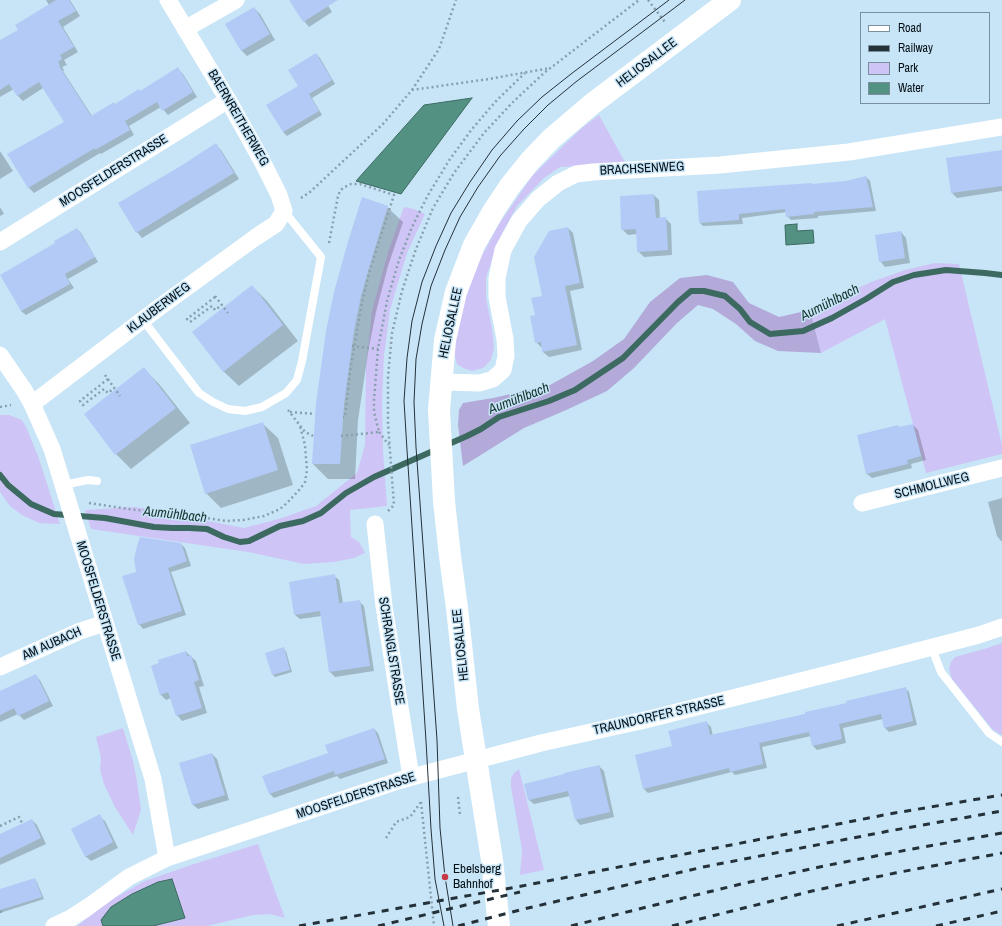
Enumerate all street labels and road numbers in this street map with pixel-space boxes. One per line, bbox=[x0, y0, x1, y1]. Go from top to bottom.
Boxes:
street label: HELIOSALLEE bbox=[613, 35, 681, 91]
street label: BAERNREITHERWEG bbox=[204, 67, 272, 169]
street label: MOOSFELDERSTRASSE bbox=[57, 131, 171, 211]
street label: BRACHSENWEG bbox=[599, 159, 685, 179]
street label: KLAUBERWEG bbox=[124, 279, 194, 337]
street label: HELIOSALLEE bbox=[436, 286, 466, 360]
street label: SCHMOLLWEG bbox=[893, 469, 971, 503]
street label: MOOSFELDERSTRASSE bbox=[72, 539, 124, 663]
street label: SCHRANGLSTRASSE bbox=[375, 596, 407, 706]
street label: HELIOSALLEE bbox=[449, 608, 473, 682]
street label: AM AUBACH bbox=[20, 624, 84, 664]
street label: TRAUNDORFER STRASSE bbox=[592, 693, 726, 739]
street label: MOOSFELDERSTRASSE bbox=[294, 769, 418, 823]

